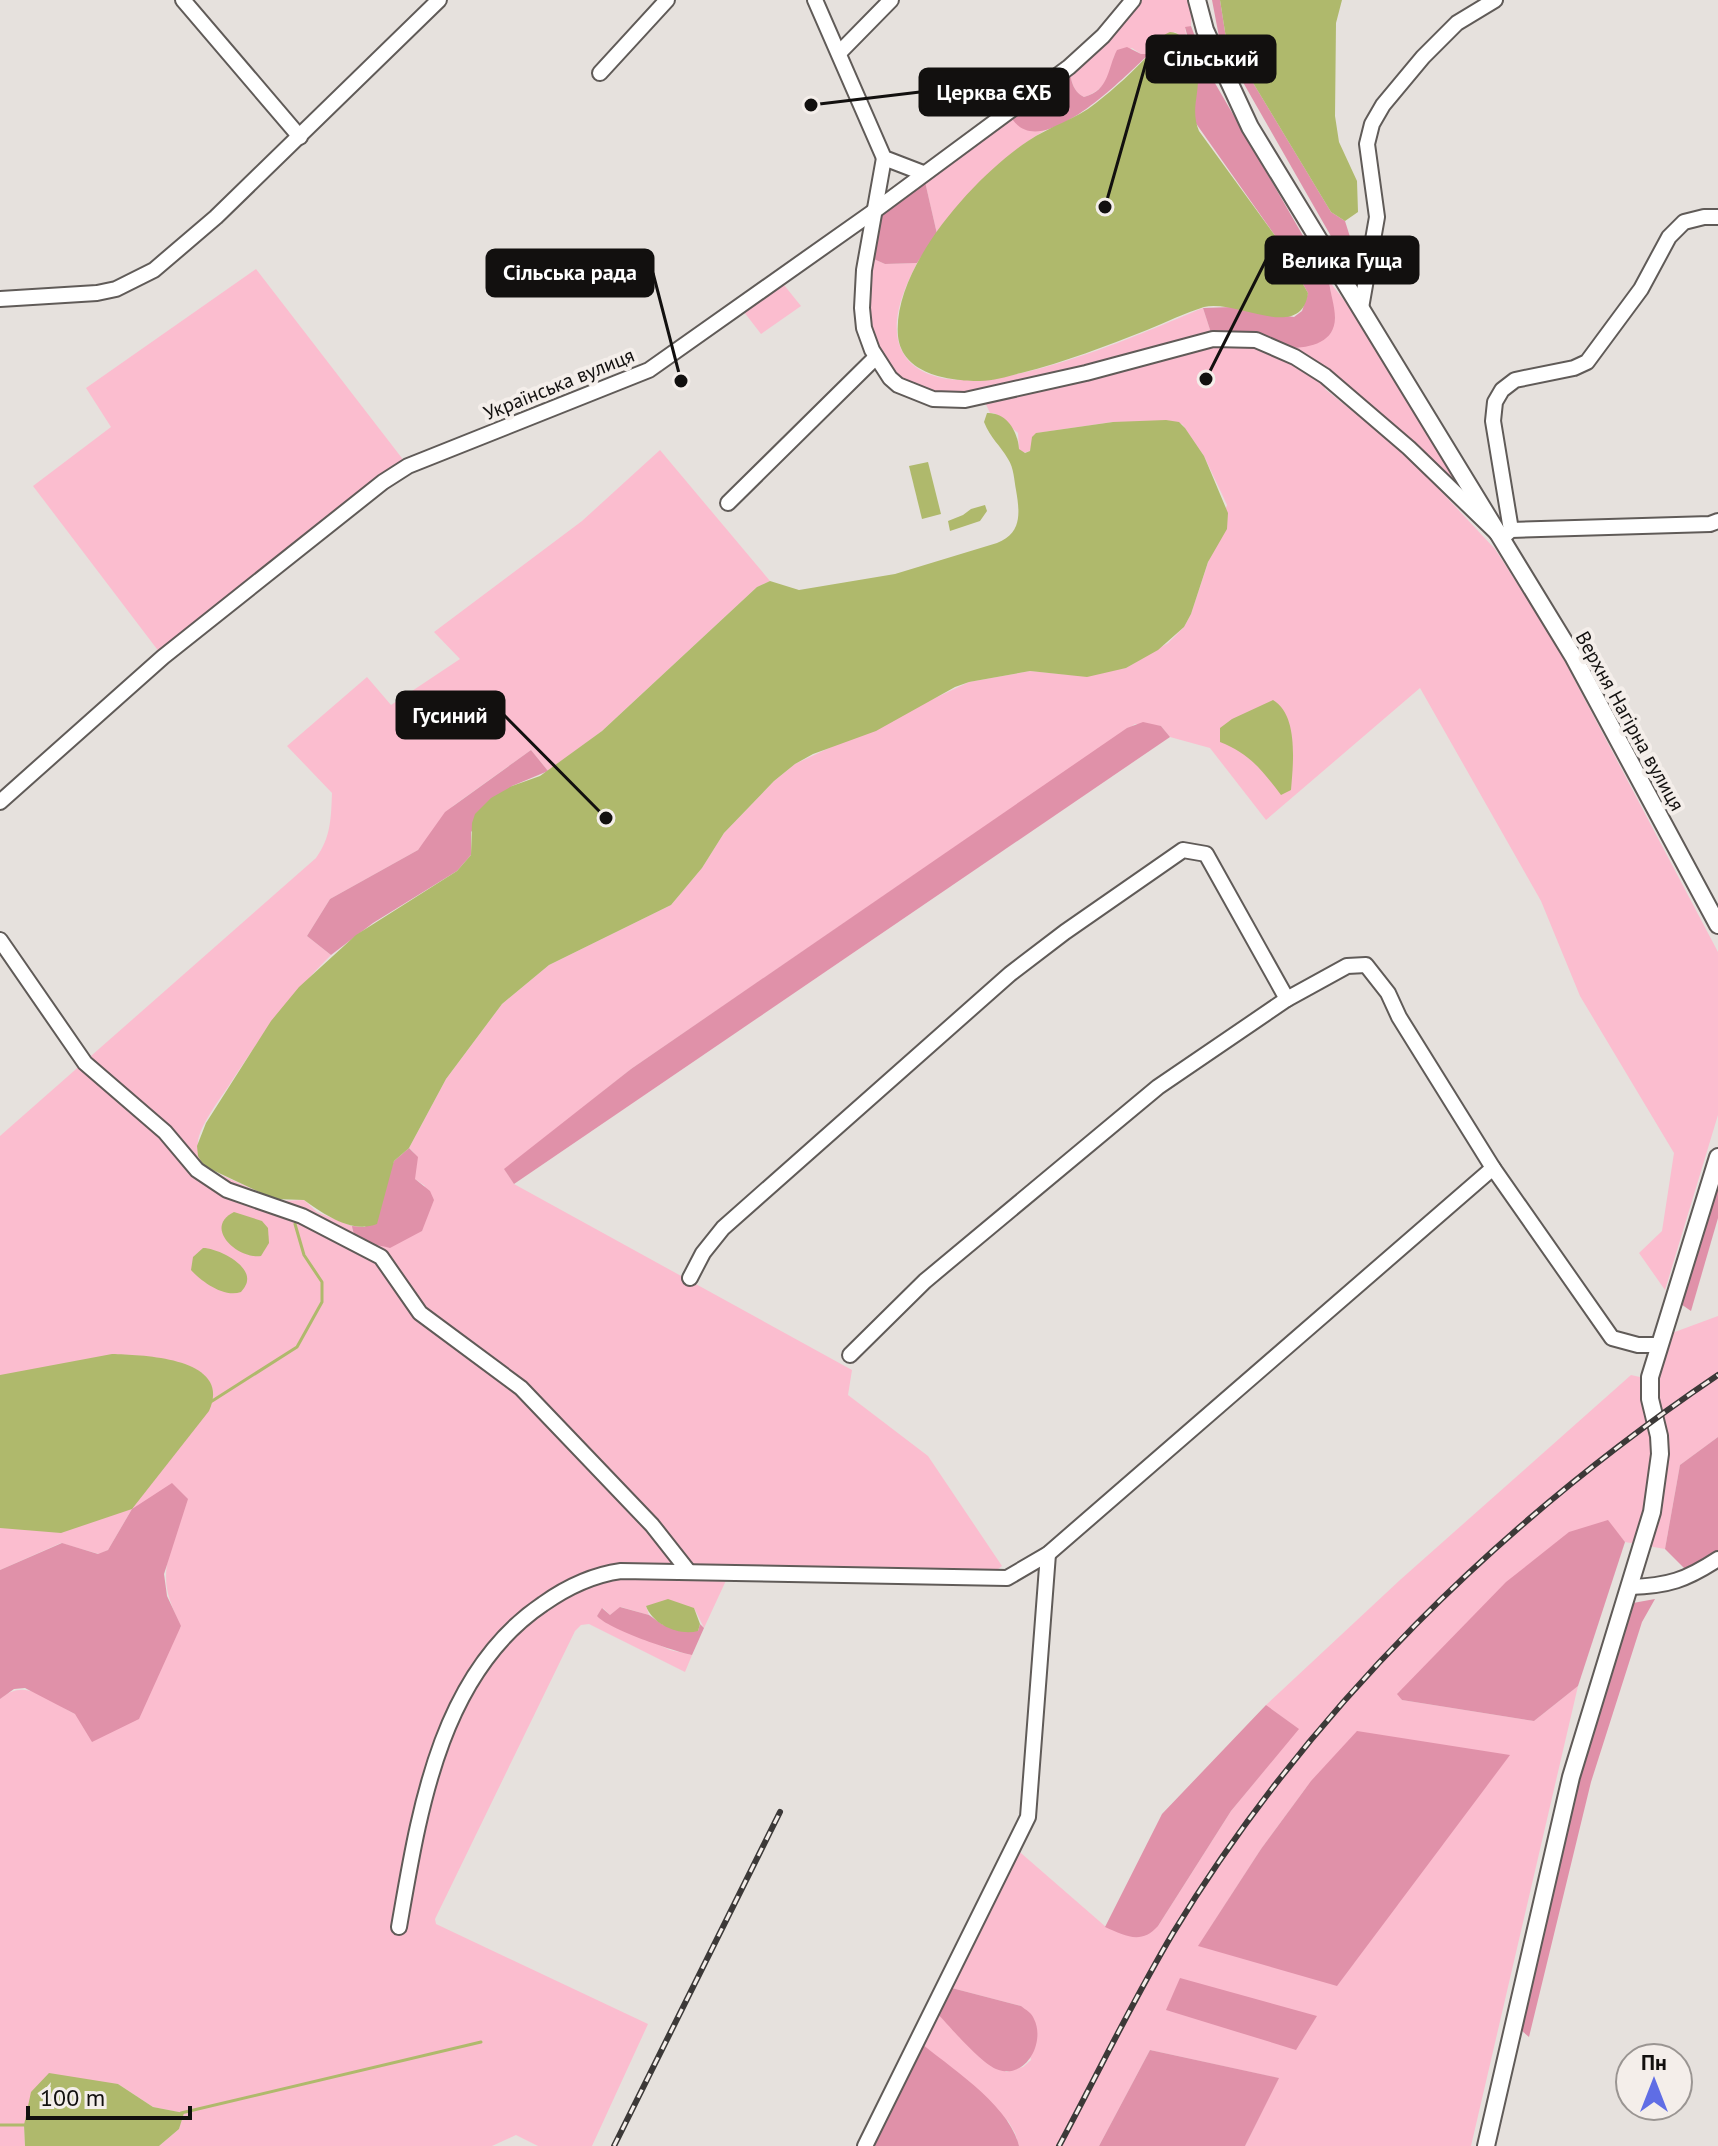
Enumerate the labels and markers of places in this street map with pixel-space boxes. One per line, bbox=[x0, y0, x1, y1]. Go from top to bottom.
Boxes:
callout: Сільський bbox=[1147, 36, 1275, 82]
callout: Церква ЄХБ bbox=[920, 69, 1068, 115]
callout: Велика Гуща bbox=[1266, 237, 1418, 283]
callout: Сільська рада bbox=[487, 250, 653, 296]
callout: Гусиний bbox=[397, 692, 504, 738]

